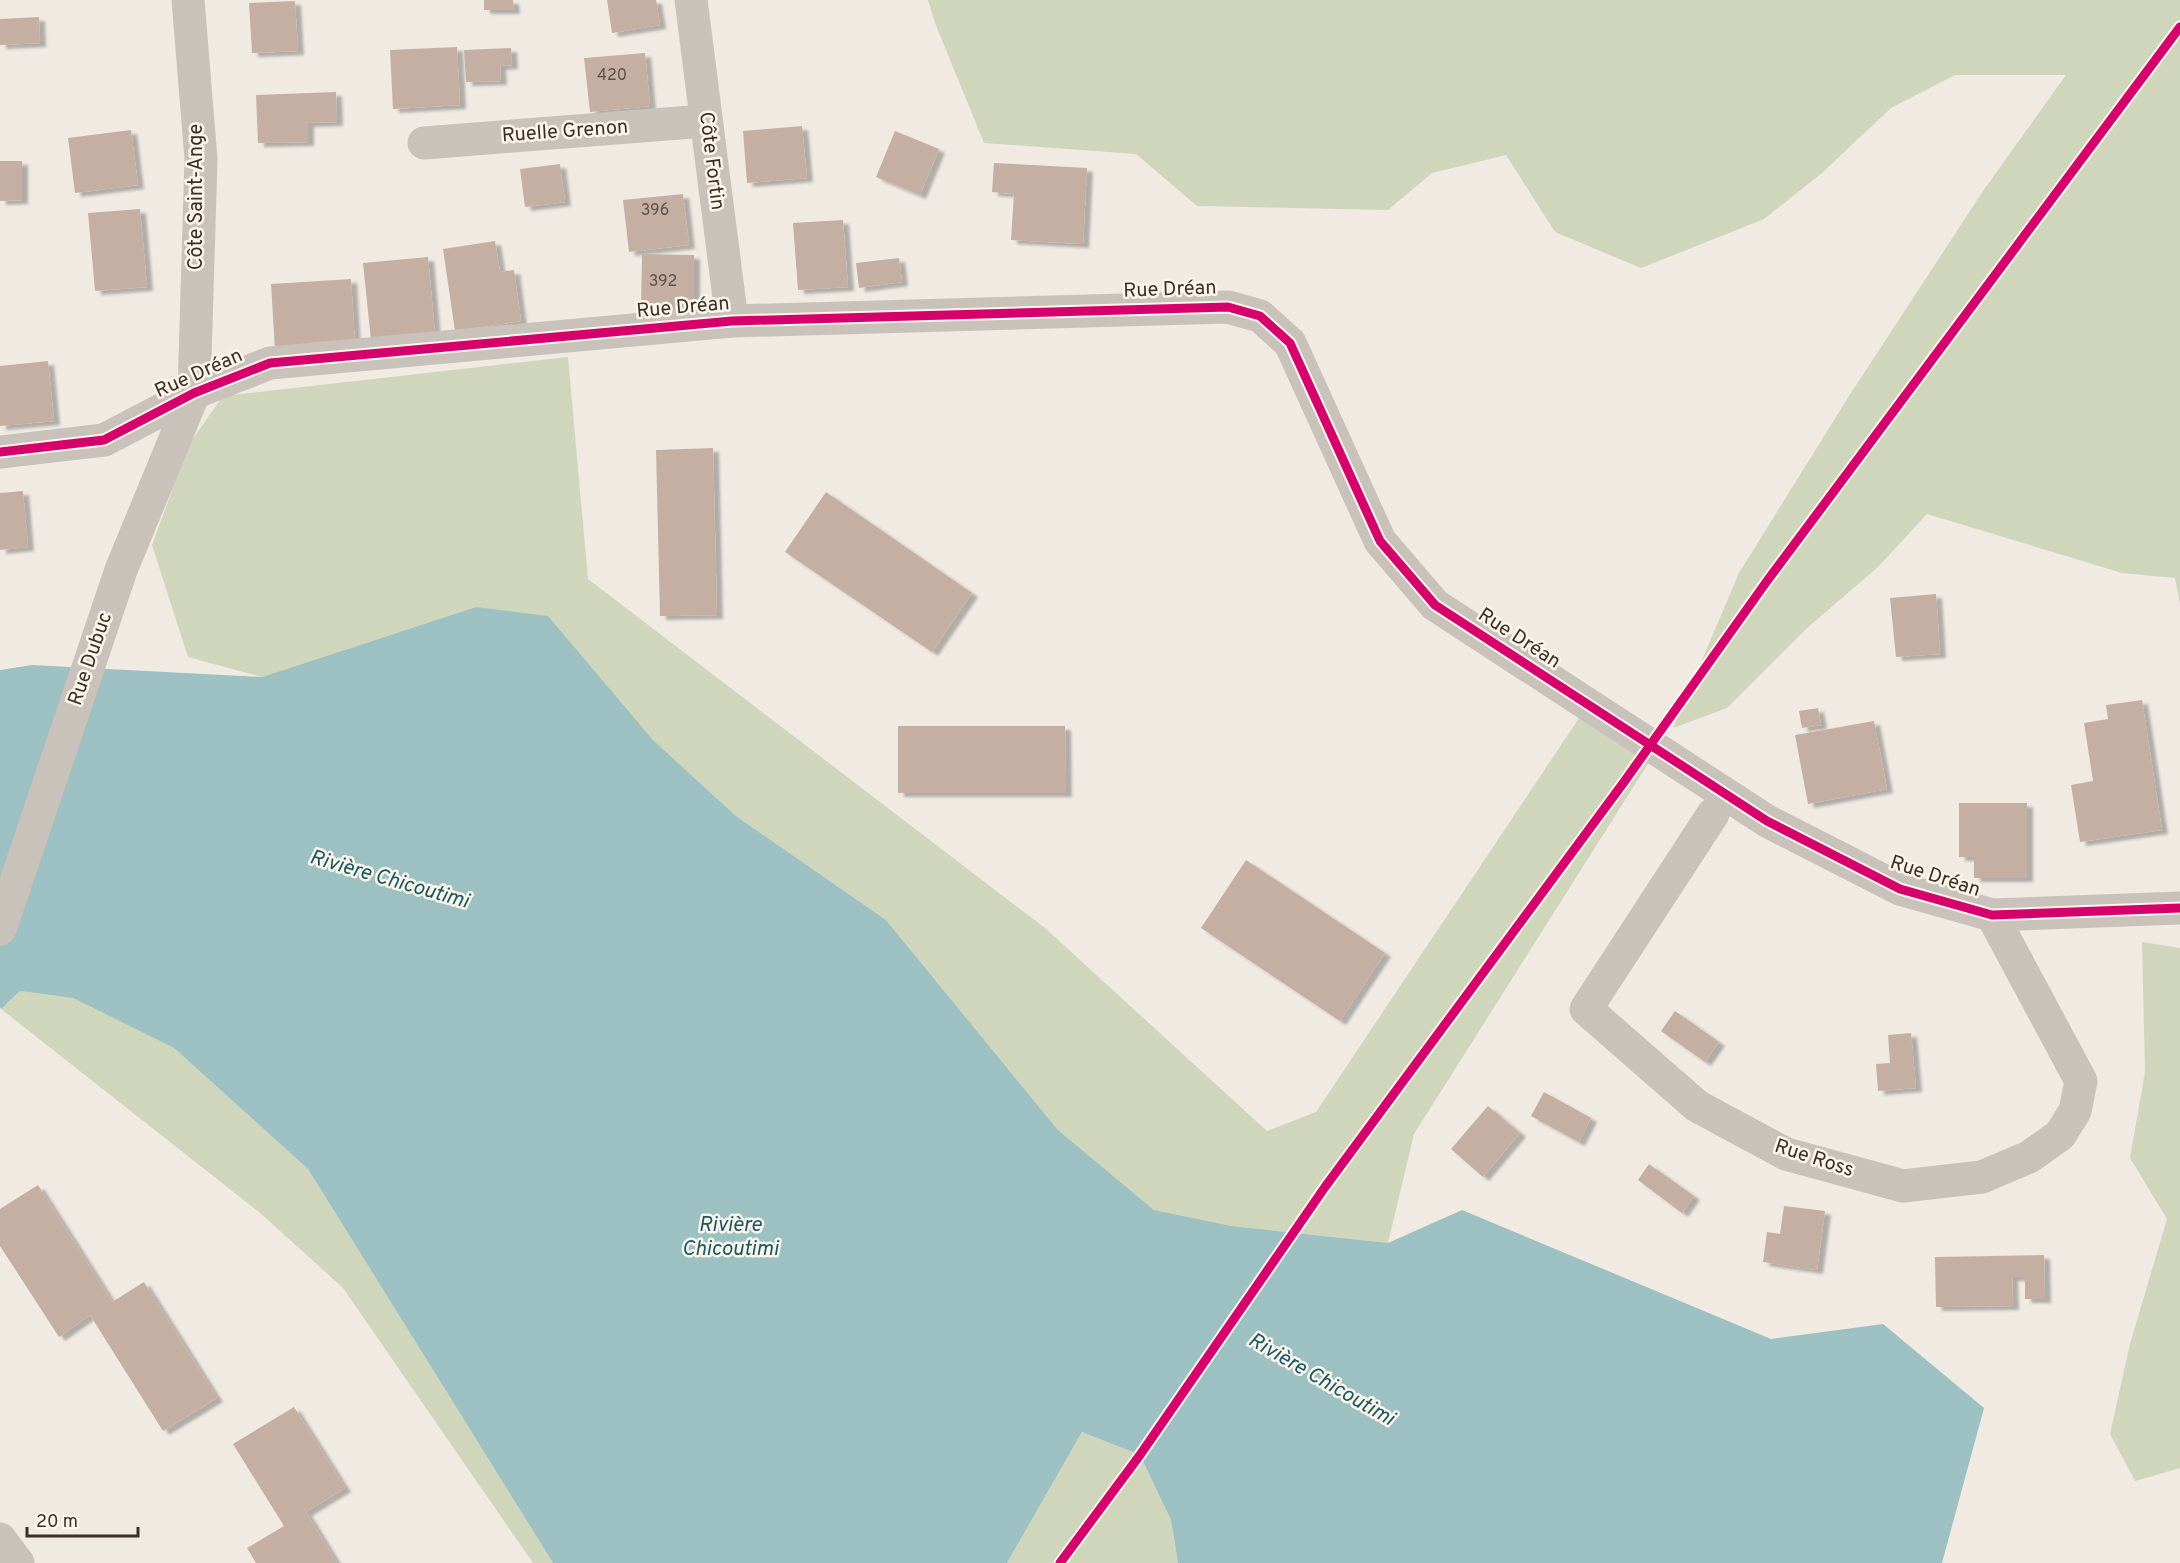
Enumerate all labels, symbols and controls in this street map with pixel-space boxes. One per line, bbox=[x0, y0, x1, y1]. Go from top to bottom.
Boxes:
house number: 420 bbox=[597, 66, 627, 86]
street label: Côte Fortin bbox=[692, 110, 730, 212]
street label: Ruelle Grenon bbox=[501, 115, 629, 149]
street label: Côte Saint-Ange bbox=[184, 124, 210, 270]
house number: 396 bbox=[641, 201, 669, 221]
house number: 392 bbox=[649, 272, 677, 292]
street label: Rue Dréan bbox=[1123, 275, 1217, 305]
street label: Rue Dréan bbox=[635, 291, 731, 325]
street label: Rue Dréan bbox=[151, 343, 247, 405]
street label: Rue Dréan bbox=[1473, 603, 1565, 675]
street label: Rue Dubuc bbox=[63, 609, 119, 709]
water label: Rivière Chicoutimi bbox=[306, 844, 474, 916]
street label: Rue Dréan bbox=[1887, 850, 1983, 904]
street label: Rue Ross bbox=[1771, 1134, 1857, 1184]
water label: Rivière Chicoutimi bbox=[682, 1212, 780, 1263]
water label: Rivière Chicoutimi bbox=[1243, 1327, 1401, 1434]
scale bar bbox=[27, 1500, 138, 1538]
text: 20 m bbox=[36, 1511, 78, 1534]

